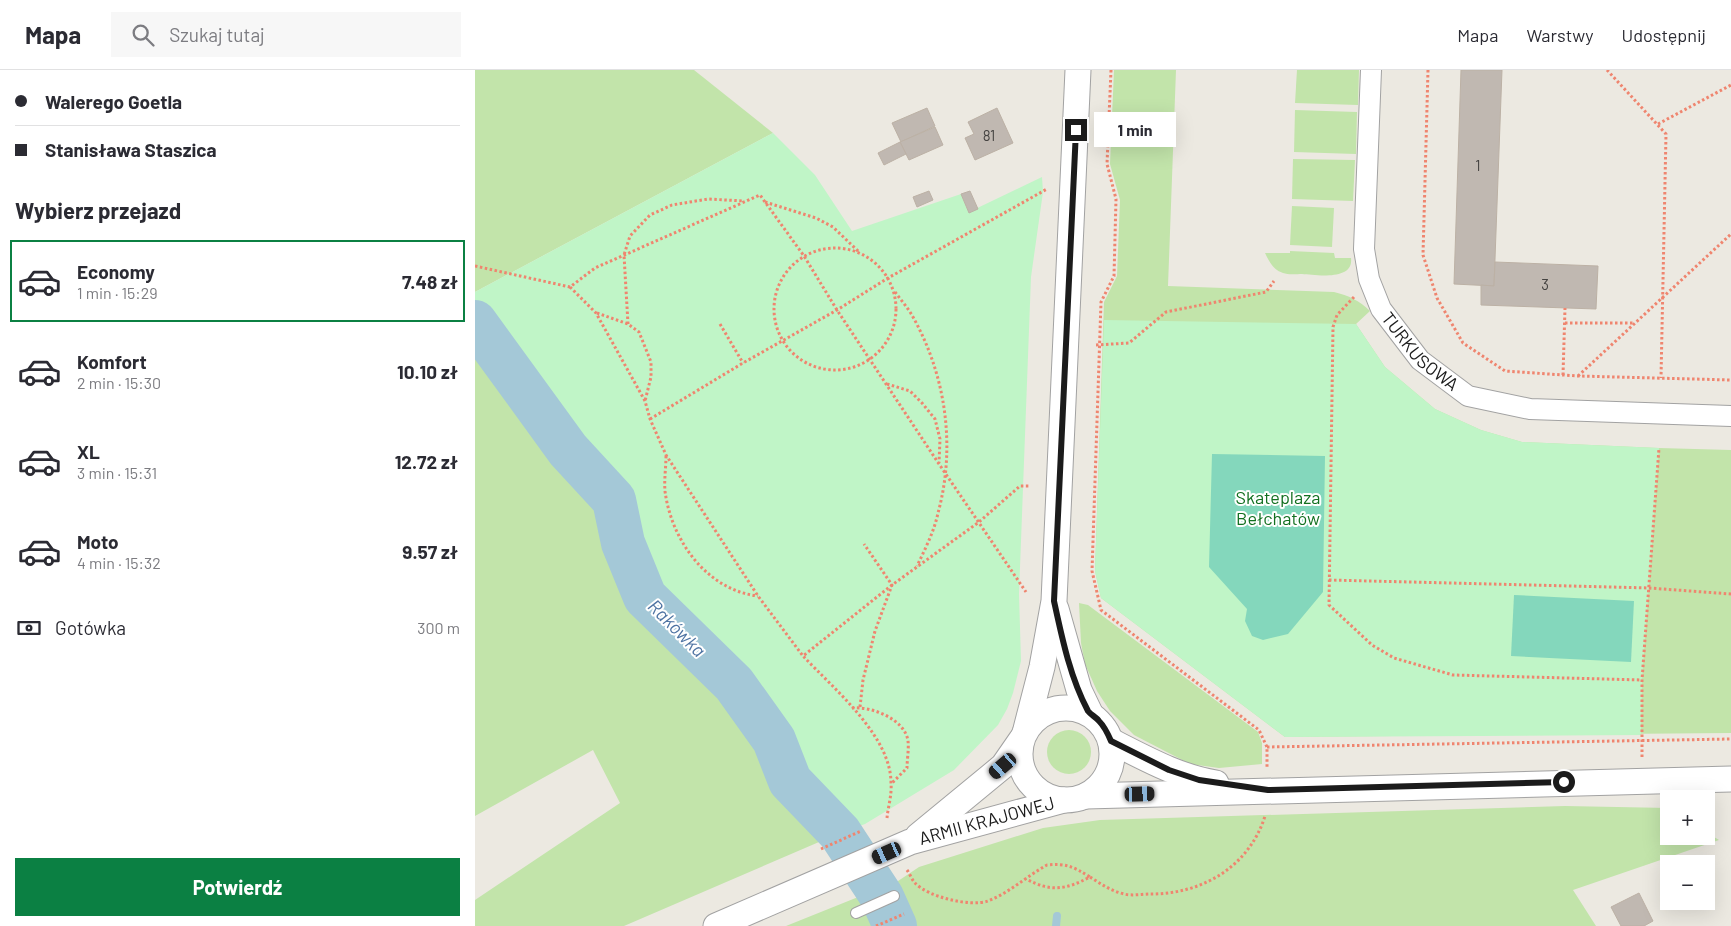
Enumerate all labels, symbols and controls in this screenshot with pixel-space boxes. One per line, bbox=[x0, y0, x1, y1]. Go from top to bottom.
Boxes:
search box bbox=[111, 12, 461, 57]
text: Mapa bbox=[25, 20, 81, 49]
icon: search bbox=[129, 21, 157, 49]
text: Szukaj tutaj bbox=[169, 23, 265, 46]
text: Mapa bbox=[1457, 24, 1498, 46]
text: Warstwy bbox=[1526, 24, 1594, 46]
text: Udostępnij bbox=[1622, 24, 1706, 46]
text: Walerego Goetla bbox=[45, 90, 182, 113]
callout: 1 min bbox=[1093, 112, 1176, 148]
route end bbox=[1065, 119, 1087, 141]
text: 1 min bbox=[1117, 120, 1153, 139]
house number: 81 bbox=[983, 126, 995, 144]
text: Stanisława Staszica bbox=[45, 138, 216, 161]
house number: 1 bbox=[1475, 156, 1481, 174]
text: Wybierz przejazd bbox=[15, 197, 181, 223]
icon: car bbox=[17, 259, 62, 304]
text: Economy bbox=[77, 260, 155, 283]
text: 7.48 zł bbox=[402, 270, 458, 293]
house number: 3 bbox=[1541, 275, 1549, 293]
text: 1 min · 15:29 bbox=[77, 283, 158, 302]
street label: TURKUSOWA bbox=[1377, 307, 1463, 395]
icon: car bbox=[17, 349, 62, 394]
text: Komfort bbox=[77, 350, 147, 373]
text: 10.10 zł bbox=[397, 360, 458, 383]
text: 2 min · 15:30 bbox=[77, 373, 161, 392]
icon: car bbox=[17, 439, 62, 484]
text: XL bbox=[77, 440, 100, 463]
text: 12.72 zł bbox=[395, 450, 458, 473]
text: 3 min · 15:31 bbox=[77, 463, 157, 482]
park label: Skateplaza Bełchatów bbox=[1236, 486, 1320, 529]
icon: car bbox=[17, 529, 62, 574]
text: Moto bbox=[77, 530, 119, 553]
text: 9.57 zł bbox=[402, 540, 458, 563]
text: 4 min · 15:32 bbox=[77, 553, 161, 572]
water label: Rakówka bbox=[644, 594, 711, 661]
icon: cash bbox=[15, 614, 43, 642]
text: Gotówka bbox=[55, 616, 126, 639]
text: 300 m bbox=[417, 618, 460, 637]
car bbox=[986, 750, 1019, 782]
route start bbox=[1553, 771, 1575, 793]
car bbox=[1124, 786, 1155, 802]
map controls bbox=[1660, 790, 1715, 910]
button: + bbox=[1660, 790, 1715, 845]
street label: ARMII KRAJOWEJ bbox=[916, 791, 1057, 849]
car bbox=[870, 840, 903, 866]
button: − bbox=[1660, 855, 1715, 910]
button: Potwierdź bbox=[15, 858, 460, 916]

